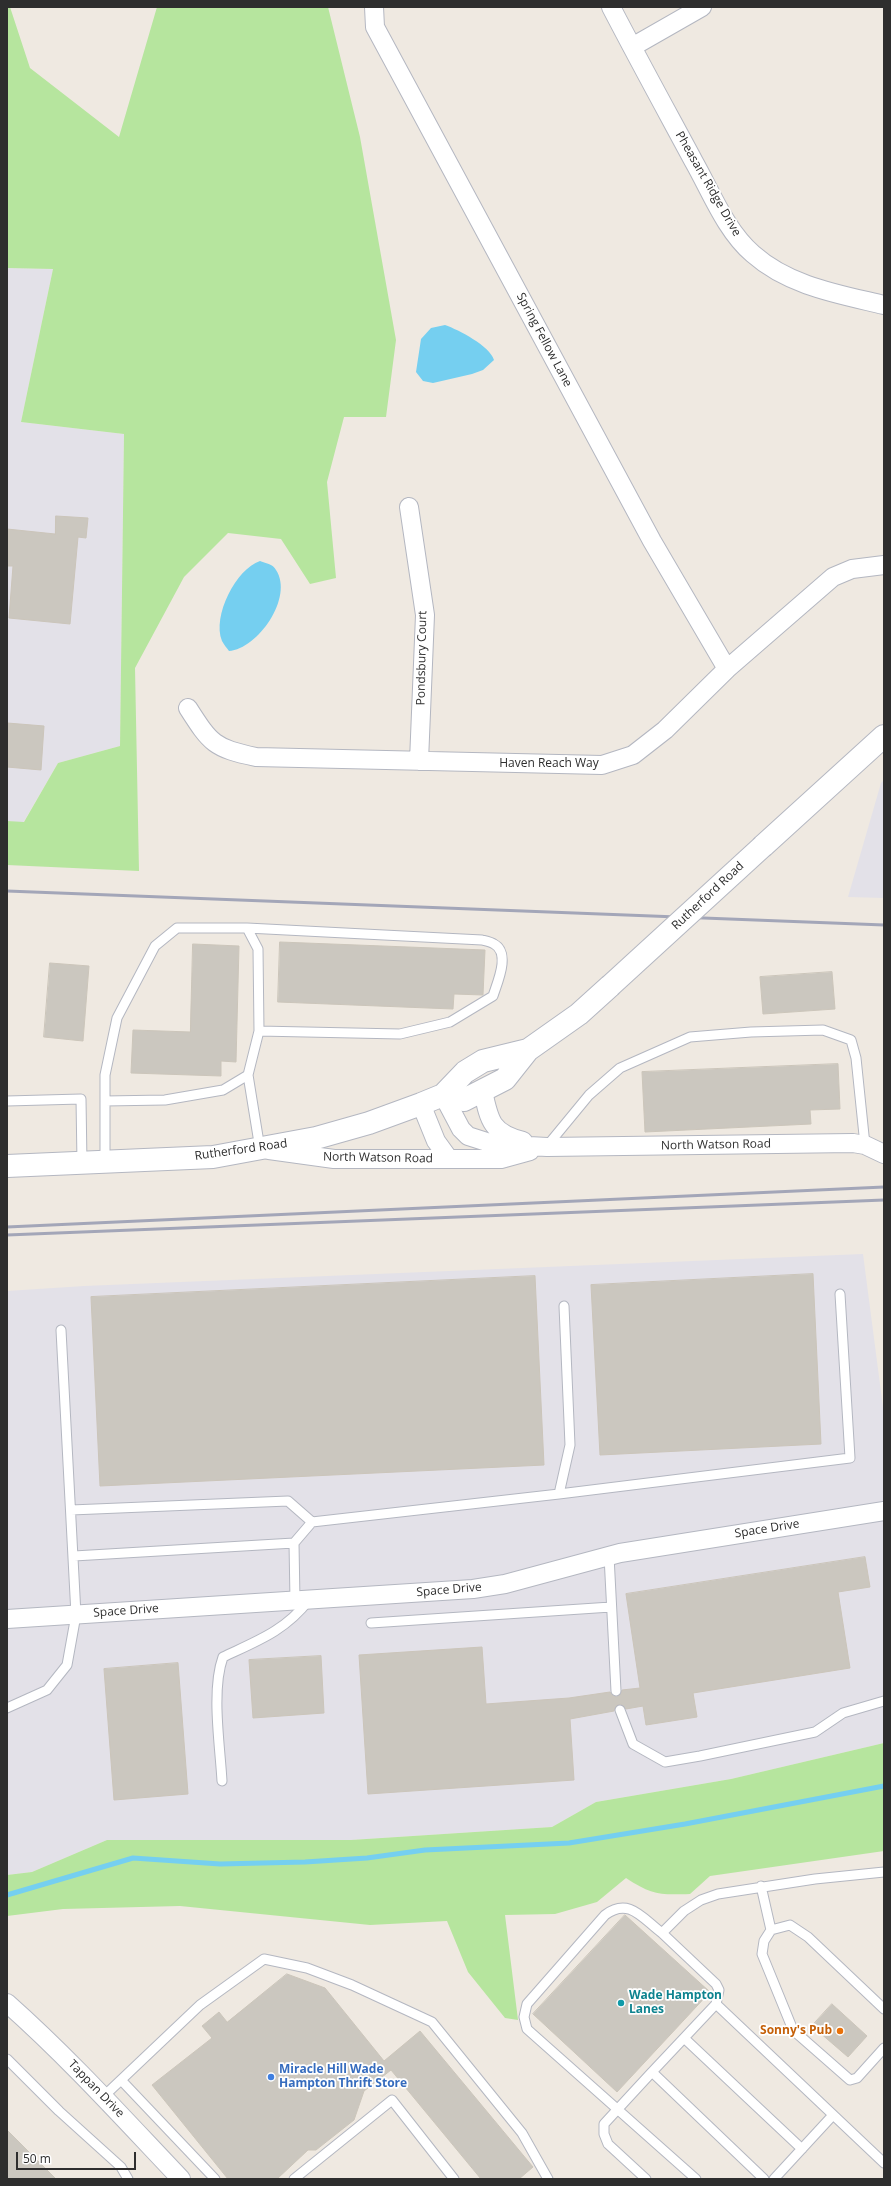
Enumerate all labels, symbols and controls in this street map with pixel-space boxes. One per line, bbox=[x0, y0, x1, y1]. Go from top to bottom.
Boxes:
street label: Pheasant Ridge Drive bbox=[672, 129, 744, 239]
street label: Spring Fellow Lane bbox=[513, 290, 575, 390]
street label: Pondsbury Court bbox=[414, 610, 430, 706]
street label: Haven Reach Way bbox=[499, 757, 599, 771]
street label: Rutherford Road bbox=[669, 859, 747, 933]
street label: Rutherford Road bbox=[194, 1136, 288, 1164]
street label: North Watson Road bbox=[661, 1137, 771, 1153]
street label: North Watson Road bbox=[323, 1150, 433, 1166]
street label: Space Drive bbox=[733, 1517, 801, 1541]
street label: Space Drive bbox=[416, 1580, 482, 1600]
street label: Space Drive bbox=[93, 1602, 159, 1620]
place label: Wade Hampton Lanes bbox=[629, 1989, 722, 2017]
marker: Wade Hampton Lanes bbox=[616, 1998, 626, 2008]
place label: Sonny's Pub bbox=[760, 2024, 832, 2038]
marker: Sonny's Pub bbox=[835, 2026, 845, 2036]
street label: Tappan Drive bbox=[65, 2057, 127, 2121]
place label: Miracle Hill Wade Hampton Thrift Store bbox=[279, 2063, 407, 2091]
marker: Miracle Hill Wade Hampton Thrift Store bbox=[266, 2072, 276, 2082]
scale bar bbox=[18, 2144, 138, 2170]
text: 50 m bbox=[23, 2150, 51, 2167]

